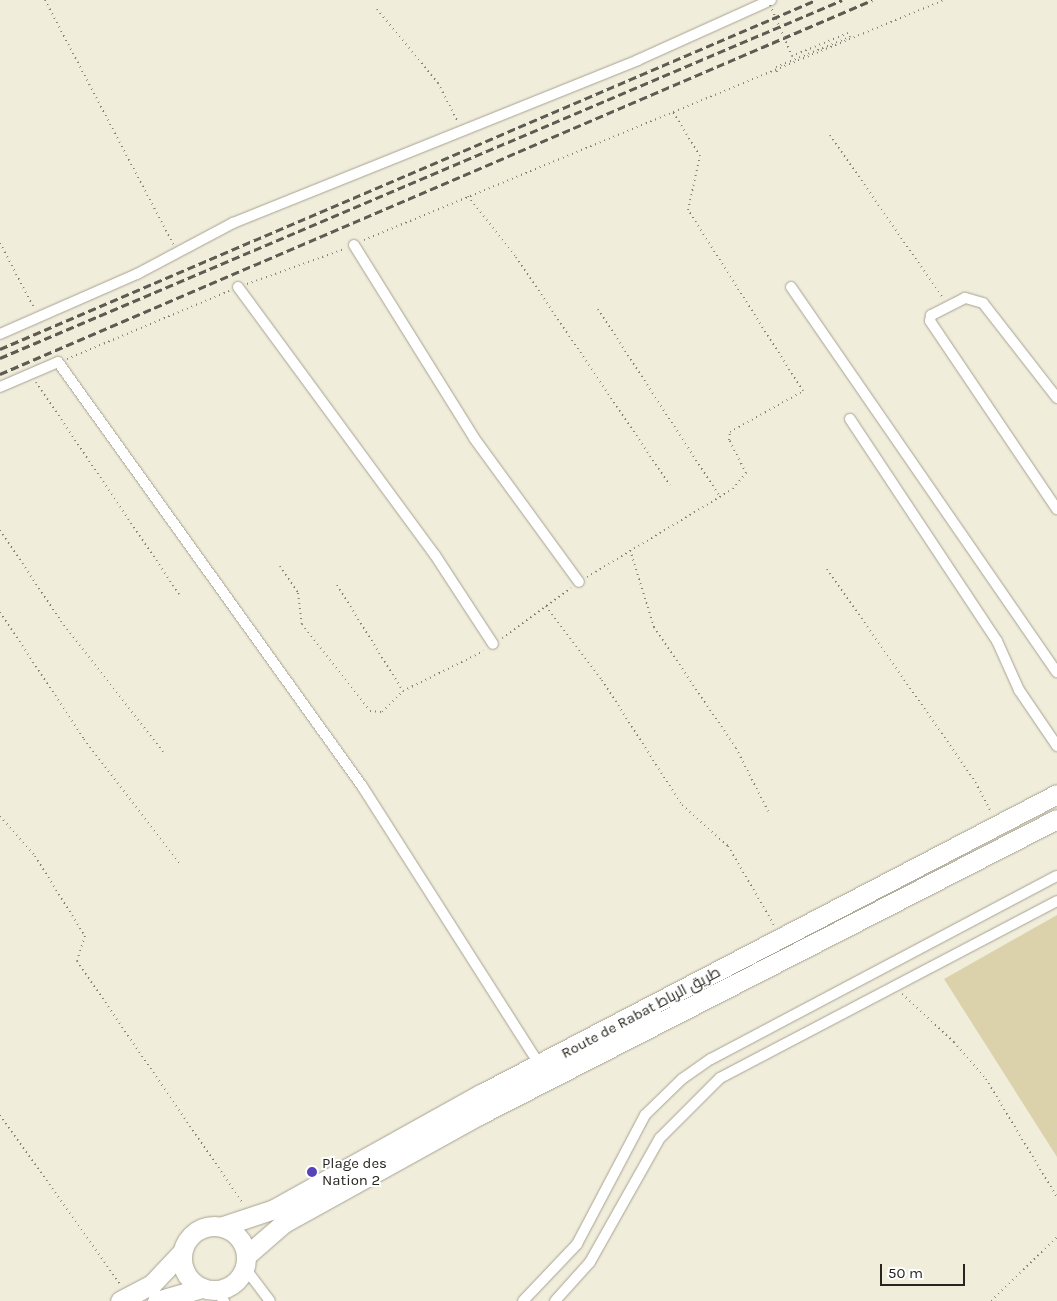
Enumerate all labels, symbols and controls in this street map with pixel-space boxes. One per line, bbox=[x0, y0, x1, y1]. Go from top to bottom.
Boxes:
street label: Route de Rabat طريق الرباط bbox=[558, 963, 724, 1063]
place label: Plage des Nation 2 bbox=[322, 1154, 387, 1189]
marker: Plage des Nation 2 bbox=[306, 1166, 318, 1178]
scale bar bbox=[882, 1254, 967, 1286]
text: 50 m bbox=[888, 1264, 923, 1282]

